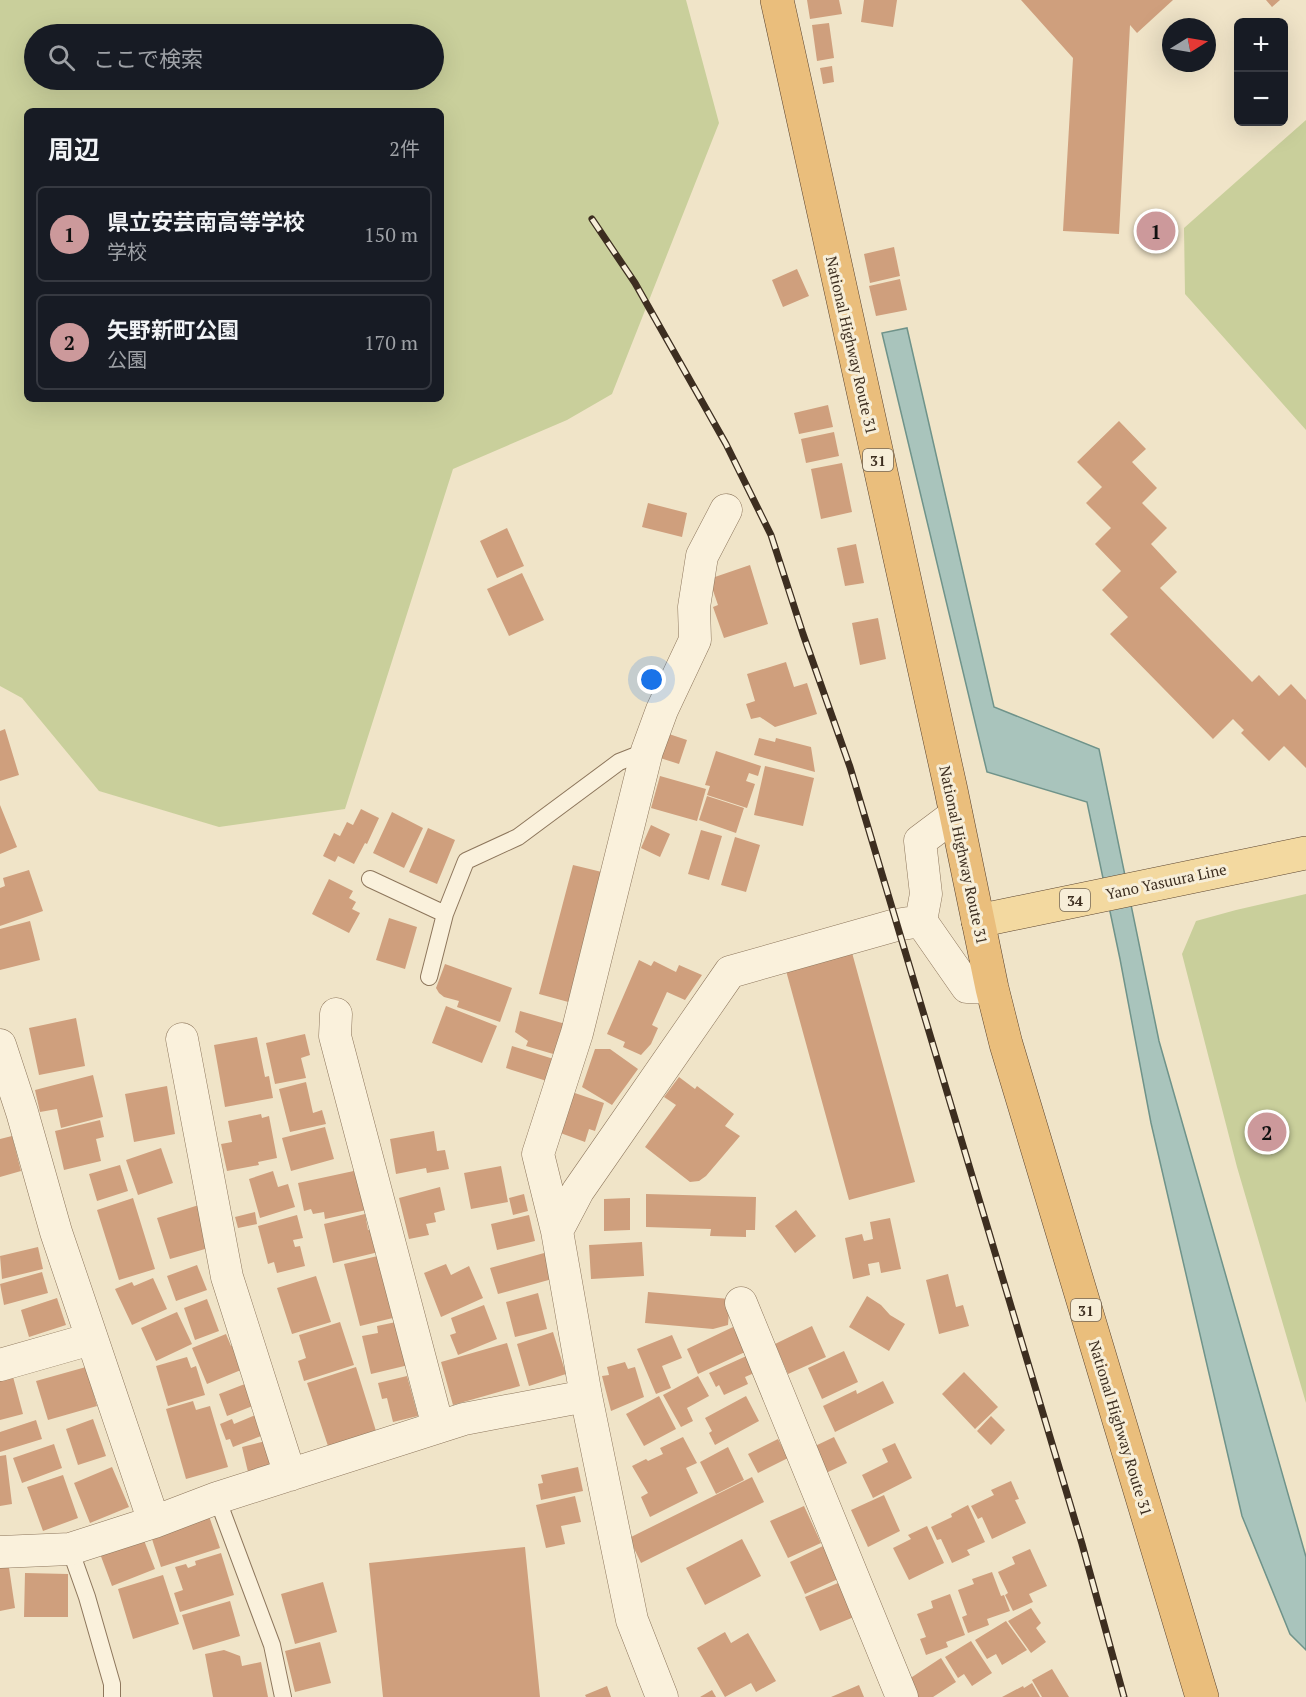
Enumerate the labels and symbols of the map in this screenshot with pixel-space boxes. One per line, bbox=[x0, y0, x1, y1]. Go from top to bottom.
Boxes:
north arrow bbox=[1162, 18, 1216, 72]
pin: 1 bbox=[1136, 208, 1176, 254]
street label: National Highway Route 31 bbox=[822, 254, 882, 436]
road number: 31 bbox=[863, 449, 893, 471]
your location bbox=[637, 665, 666, 694]
street label: National Highway Route 31 bbox=[935, 764, 993, 946]
street label: Yano Yasuura Line bbox=[1104, 858, 1228, 904]
road number: 34 bbox=[1060, 889, 1090, 911]
pin: 2 bbox=[1248, 1110, 1286, 1154]
road number: 31 bbox=[1071, 1299, 1101, 1321]
street label: National Highway Route 31 bbox=[1085, 1338, 1157, 1518]

